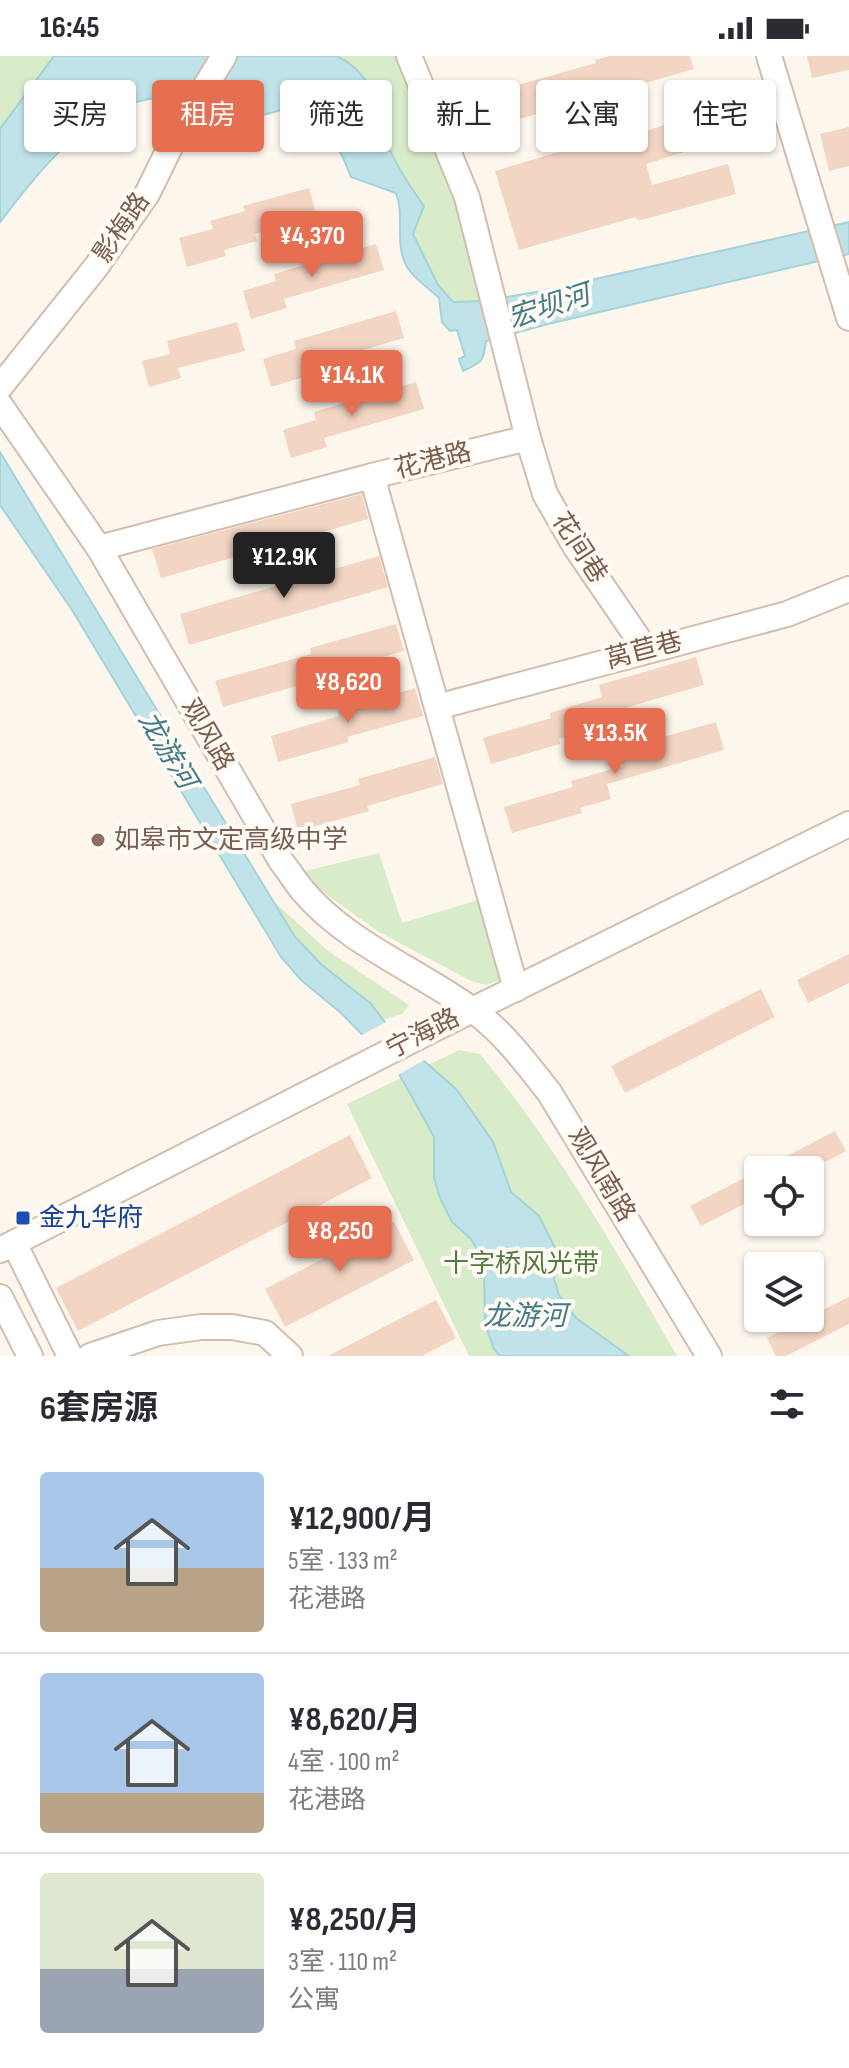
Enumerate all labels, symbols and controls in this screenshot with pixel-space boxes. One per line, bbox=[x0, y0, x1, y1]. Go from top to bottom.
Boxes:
text: 16:45 bbox=[40, 10, 100, 46]
chip: 买房 bbox=[24, 80, 136, 152]
chip: 租房 bbox=[152, 80, 264, 152]
chip: 筛选 bbox=[280, 80, 392, 152]
chip: 新上 bbox=[408, 80, 520, 152]
chip: 公寓 bbox=[536, 80, 648, 152]
chip: 住宅 bbox=[664, 80, 776, 152]
street label: 影梅路 bbox=[87, 187, 157, 269]
pin: ¥4,370 bbox=[247, 211, 377, 279]
text: ¥4,370 bbox=[279, 221, 345, 252]
water label: 宏坝河 bbox=[504, 277, 599, 336]
pin: ¥14.1K bbox=[287, 350, 417, 418]
text: ¥14.1K bbox=[319, 360, 385, 391]
street label: 花港路 bbox=[391, 437, 475, 485]
street label: 花间巷 bbox=[545, 507, 613, 589]
pin: ¥12.9K bbox=[219, 532, 349, 600]
text: ¥12.9K bbox=[251, 542, 317, 573]
street label: 莴苣巷 bbox=[602, 626, 686, 676]
pin: ¥8,620 bbox=[283, 657, 413, 725]
text: ¥8,620 bbox=[314, 667, 382, 698]
street label: 观风路 bbox=[174, 693, 240, 777]
water label: 龙游河 bbox=[131, 705, 205, 799]
pin: ¥13.5K bbox=[550, 708, 680, 776]
text: ¥13.5K bbox=[582, 718, 648, 749]
place label: 如皋市文定高级中学 bbox=[114, 825, 348, 856]
marker: 如皋市文定高级中学 bbox=[89, 831, 107, 849]
street label: 宁海路 bbox=[381, 1002, 465, 1066]
street label: 观风南路 bbox=[561, 1122, 641, 1228]
map controls bbox=[744, 1156, 824, 1332]
button: locate bbox=[744, 1156, 824, 1236]
place label: 金九华府 bbox=[39, 1203, 143, 1234]
pin: ¥8,250 bbox=[275, 1206, 405, 1274]
marker: 金九华府 bbox=[14, 1209, 32, 1227]
text: ¥8,250 bbox=[307, 1216, 373, 1247]
park label: 十字桥风光带 bbox=[443, 1249, 599, 1280]
button: layers bbox=[744, 1252, 824, 1332]
water label: 龙游河 bbox=[483, 1300, 572, 1333]
icon: filters bbox=[765, 1382, 809, 1426]
text: 6套房源 bbox=[40, 1388, 158, 1429]
text: ¥12,900/月 bbox=[288, 1498, 435, 1539]
icon: home bbox=[104, 1504, 200, 1600]
text: 5室 · 133 m² bbox=[288, 1546, 398, 1577]
text: 花港路 bbox=[288, 1584, 366, 1615]
text: ¥8,620/月 bbox=[288, 1699, 422, 1740]
icon: home bbox=[104, 1705, 200, 1801]
text: 4室 · 100 m² bbox=[288, 1747, 400, 1778]
text: 花港路 bbox=[288, 1785, 366, 1816]
text: ¥8,250/月 bbox=[288, 1899, 421, 1940]
icon: home bbox=[104, 1905, 200, 2001]
text: 3室 · 110 m² bbox=[288, 1947, 397, 1978]
text: 公寓 bbox=[288, 1985, 340, 2016]

